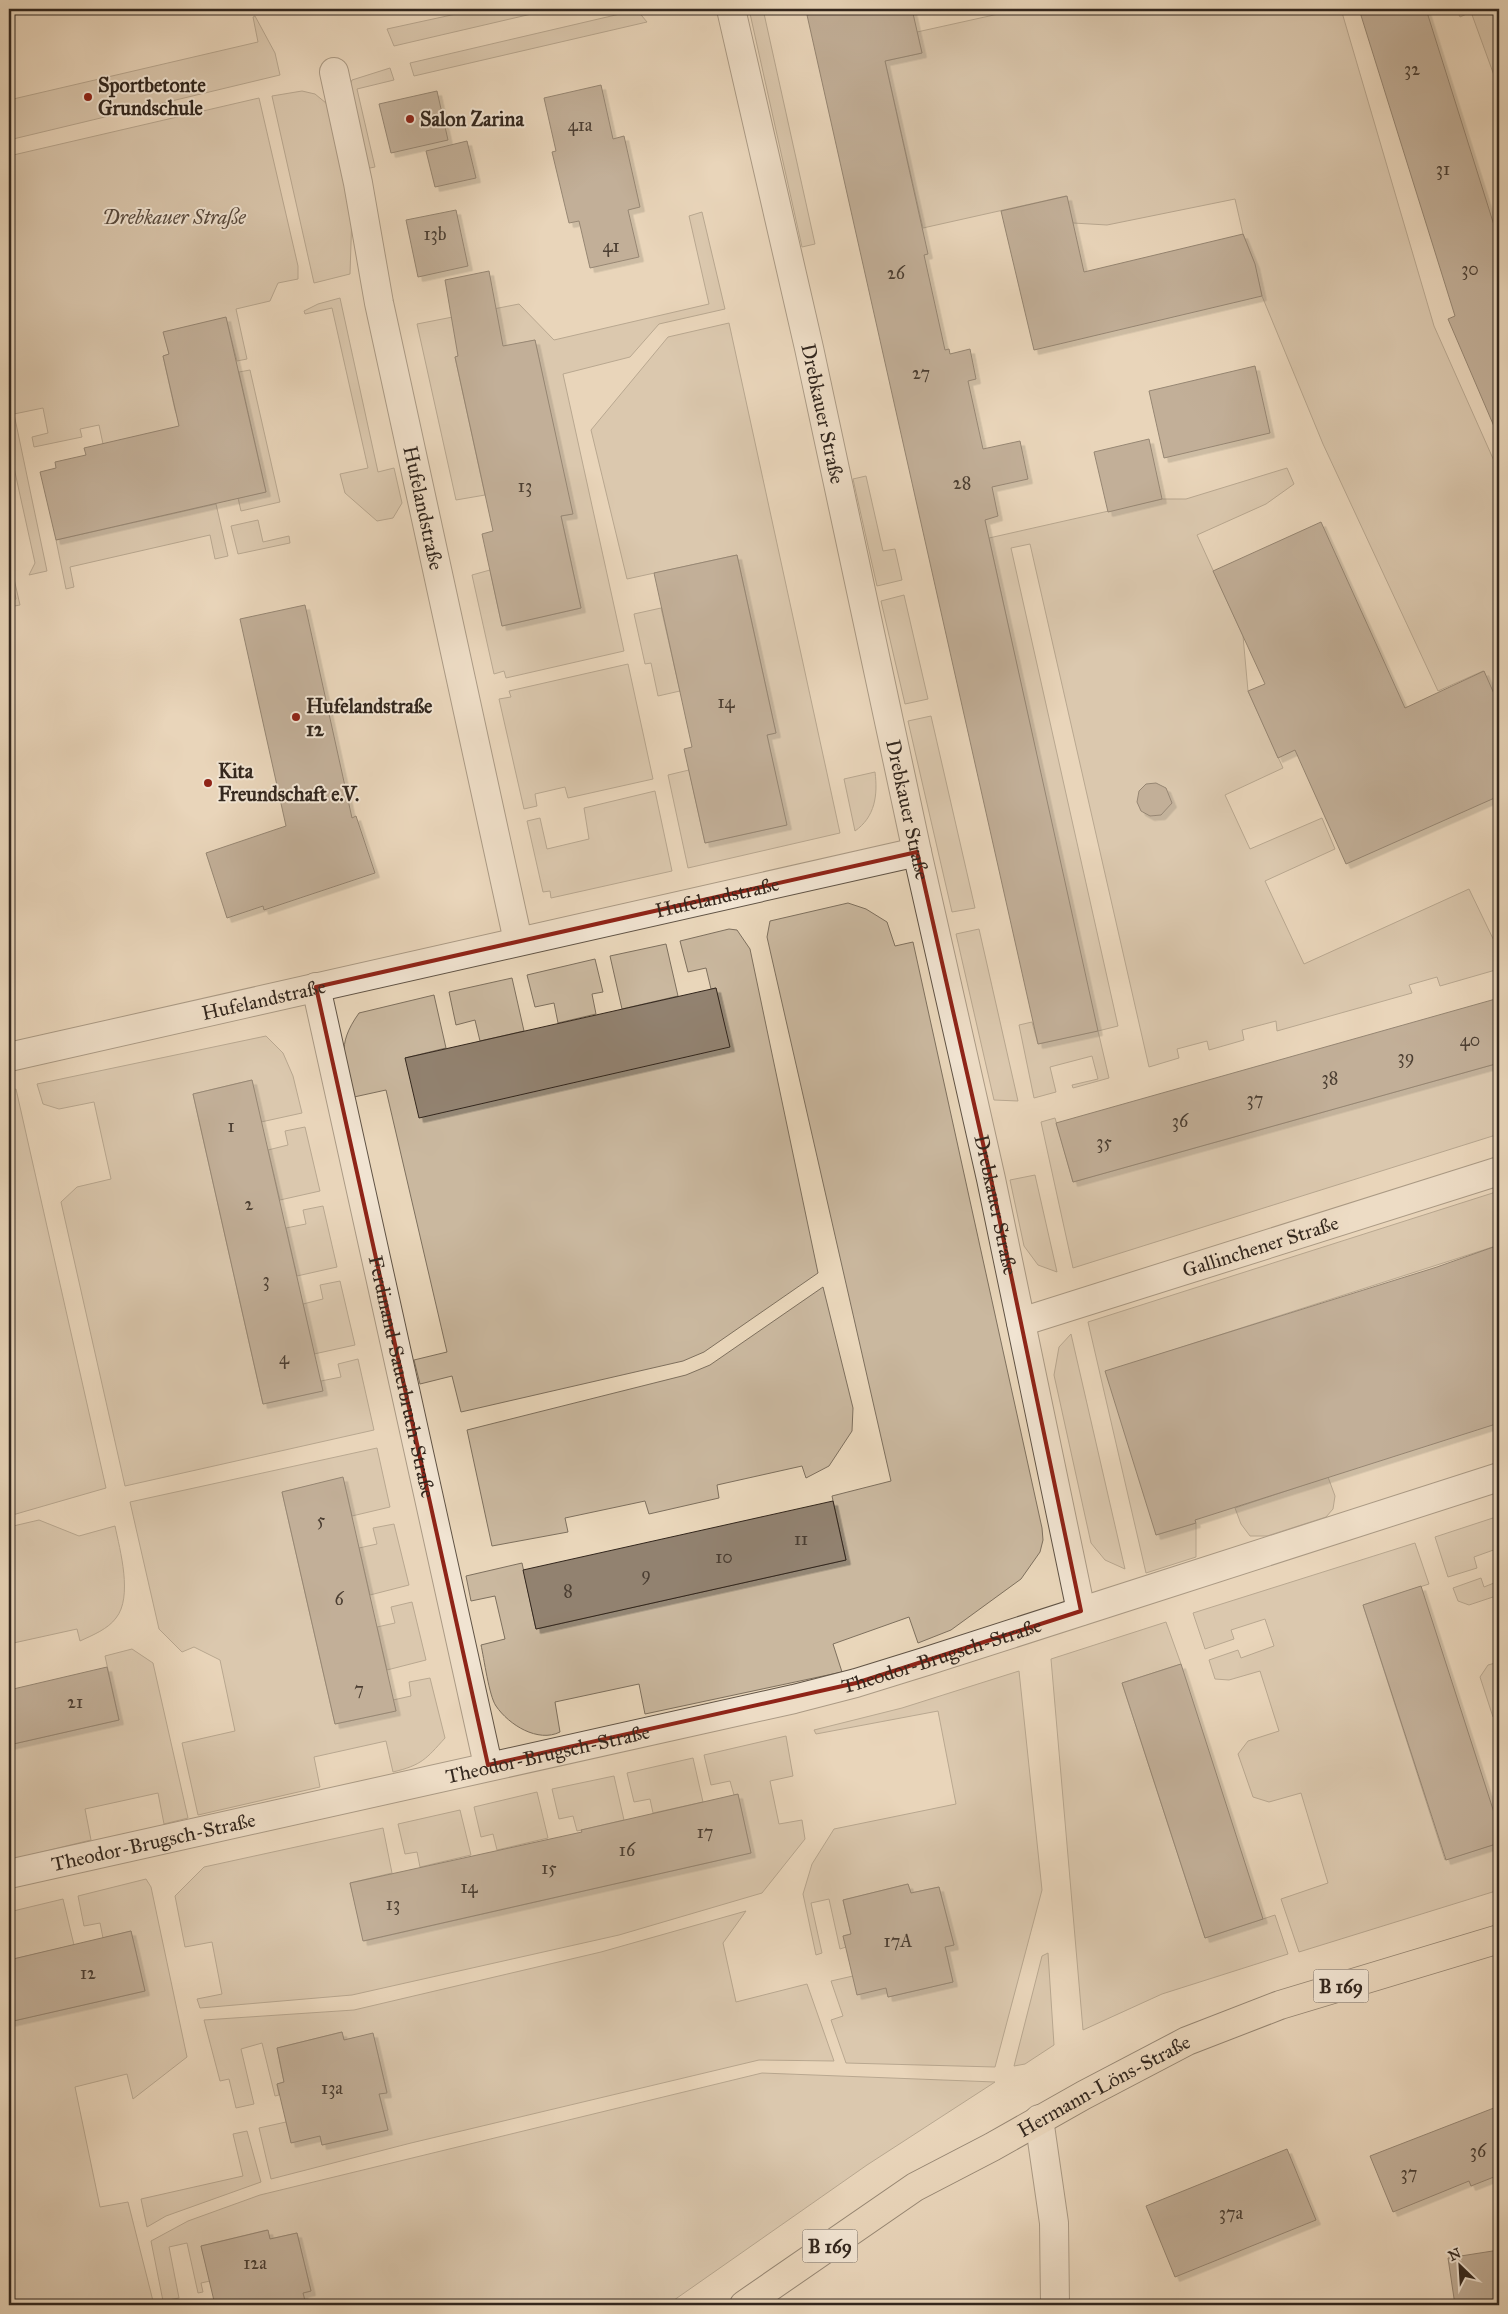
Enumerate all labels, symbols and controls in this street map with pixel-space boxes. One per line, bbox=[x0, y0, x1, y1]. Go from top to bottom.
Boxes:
house number: 32 bbox=[1404, 58, 1420, 80]
place label: Sportbetonte Grundschule bbox=[98, 73, 206, 120]
marker: Sportbetonte Grundschule bbox=[82, 91, 94, 103]
place label: Salon Zarina bbox=[420, 107, 524, 131]
marker: Salon Zarina bbox=[404, 113, 416, 125]
house number: 41a bbox=[568, 114, 593, 136]
house number: 31 bbox=[1436, 158, 1450, 180]
park label: Drebkauer Straße bbox=[102, 205, 246, 229]
house number: 13b bbox=[423, 223, 447, 245]
house number: 41 bbox=[602, 235, 620, 257]
house number: 30 bbox=[1461, 258, 1479, 280]
house number: 26 bbox=[887, 262, 906, 284]
street label: Drebkauer Straße bbox=[796, 341, 850, 486]
house number: 27 bbox=[912, 362, 930, 384]
street label: Hufelandstraße bbox=[398, 443, 449, 572]
house number: 28 bbox=[953, 472, 971, 494]
house number: 13 bbox=[518, 475, 532, 497]
house number: 14 bbox=[717, 691, 736, 713]
place label: Hufelandstraße 12 bbox=[306, 694, 433, 741]
marker: Hufelandstraße 12 bbox=[290, 711, 302, 723]
street label: Drebkauer Straße bbox=[881, 737, 935, 882]
place label: Kita Freundschaft e.V. bbox=[218, 759, 359, 806]
marker: Kita Freundschaft e.V. bbox=[202, 777, 214, 789]
street label: Hufelandstraße bbox=[653, 871, 782, 923]
street label: Hufelandstraße bbox=[199, 974, 328, 1025]
house number: 40 bbox=[1460, 1029, 1480, 1051]
house number: 39 bbox=[1398, 1046, 1414, 1068]
house number: 38 bbox=[1322, 1067, 1338, 1089]
house number: 37 bbox=[1247, 1088, 1263, 1110]
house number: 36 bbox=[1172, 1110, 1189, 1132]
house number: 1 bbox=[227, 1115, 235, 1137]
house number: 35 bbox=[1096, 1131, 1112, 1153]
street label: Drebkauer Straße bbox=[969, 1132, 1023, 1277]
house number: 2 bbox=[245, 1193, 254, 1215]
street label: Gallinchener Straße bbox=[1179, 1210, 1341, 1282]
street label: Ferdinand-Sauerbruch-Straße bbox=[364, 1253, 441, 1500]
house number: 3 bbox=[262, 1269, 270, 1291]
house number: 4 bbox=[279, 1347, 290, 1369]
house number: 5 bbox=[317, 1509, 326, 1531]
house number: 11 bbox=[794, 1528, 808, 1550]
house number: 10 bbox=[715, 1546, 733, 1568]
house number: 9 bbox=[641, 1563, 651, 1585]
house number: 8 bbox=[563, 1580, 573, 1602]
house number: 6 bbox=[334, 1588, 344, 1610]
street label: Theodor-Brugsch-Straße bbox=[839, 1613, 1045, 1698]
house number: 7 bbox=[354, 1678, 364, 1700]
house number: 21 bbox=[67, 1691, 83, 1713]
street label: Theodor-Brugsch-Straße bbox=[443, 1720, 652, 1788]
street label: Theodor-Brugsch-Straße bbox=[49, 1807, 258, 1876]
house number: 17 bbox=[697, 1821, 713, 1843]
house number: 16 bbox=[619, 1839, 636, 1861]
house number: 15 bbox=[541, 1857, 557, 1879]
house number: 14 bbox=[460, 1876, 479, 1898]
house number: 13 bbox=[386, 1893, 400, 1915]
house number: 17A bbox=[884, 1930, 912, 1952]
house number: 12 bbox=[80, 1962, 96, 1984]
road number: B 169 bbox=[1314, 1970, 1368, 2002]
street label: Hermann-Löns-Straße bbox=[1013, 2030, 1194, 2142]
house number: 13a bbox=[321, 2077, 343, 2099]
house number: 36 bbox=[1470, 2140, 1487, 2162]
house number: 37 bbox=[1401, 2162, 1417, 2184]
house number: 37a bbox=[1219, 2202, 1244, 2224]
road number: B 169 bbox=[802, 2230, 858, 2262]
north arrow bbox=[1436, 2242, 1486, 2292]
text: N bbox=[1446, 2244, 1464, 2265]
house number: 12a bbox=[243, 2252, 267, 2274]

